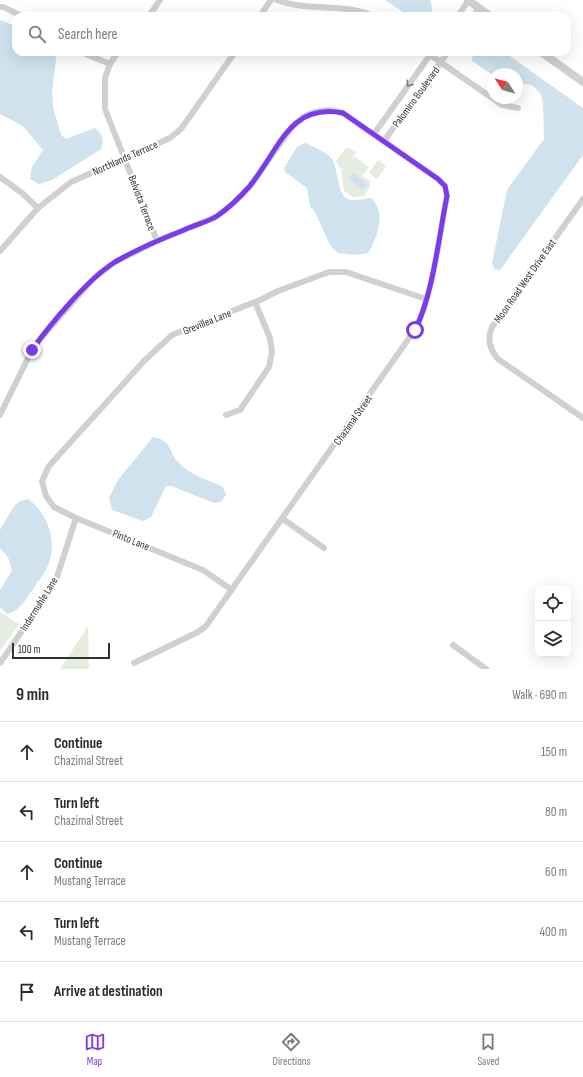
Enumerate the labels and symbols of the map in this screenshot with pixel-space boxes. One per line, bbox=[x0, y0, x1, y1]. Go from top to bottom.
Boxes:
street label: Palomino Boulevard bbox=[390, 64, 443, 130]
north arrow bbox=[487, 68, 523, 104]
one-way arrow bbox=[407, 79, 414, 86]
street label: Northlands Terrace bbox=[90, 138, 160, 178]
street label: Belvista Terrace bbox=[125, 173, 159, 233]
street label: Moon Road West Drive East bbox=[491, 236, 559, 325]
street label: Grevillea Lane bbox=[181, 306, 233, 338]
route start bbox=[406, 321, 424, 339]
route end bbox=[23, 341, 41, 359]
street label: Chazimal Street bbox=[331, 392, 375, 448]
street label: Pinto Lane bbox=[111, 527, 151, 553]
street label: Indermuhle Lane bbox=[17, 575, 61, 633]
scale bar bbox=[12, 641, 110, 660]

